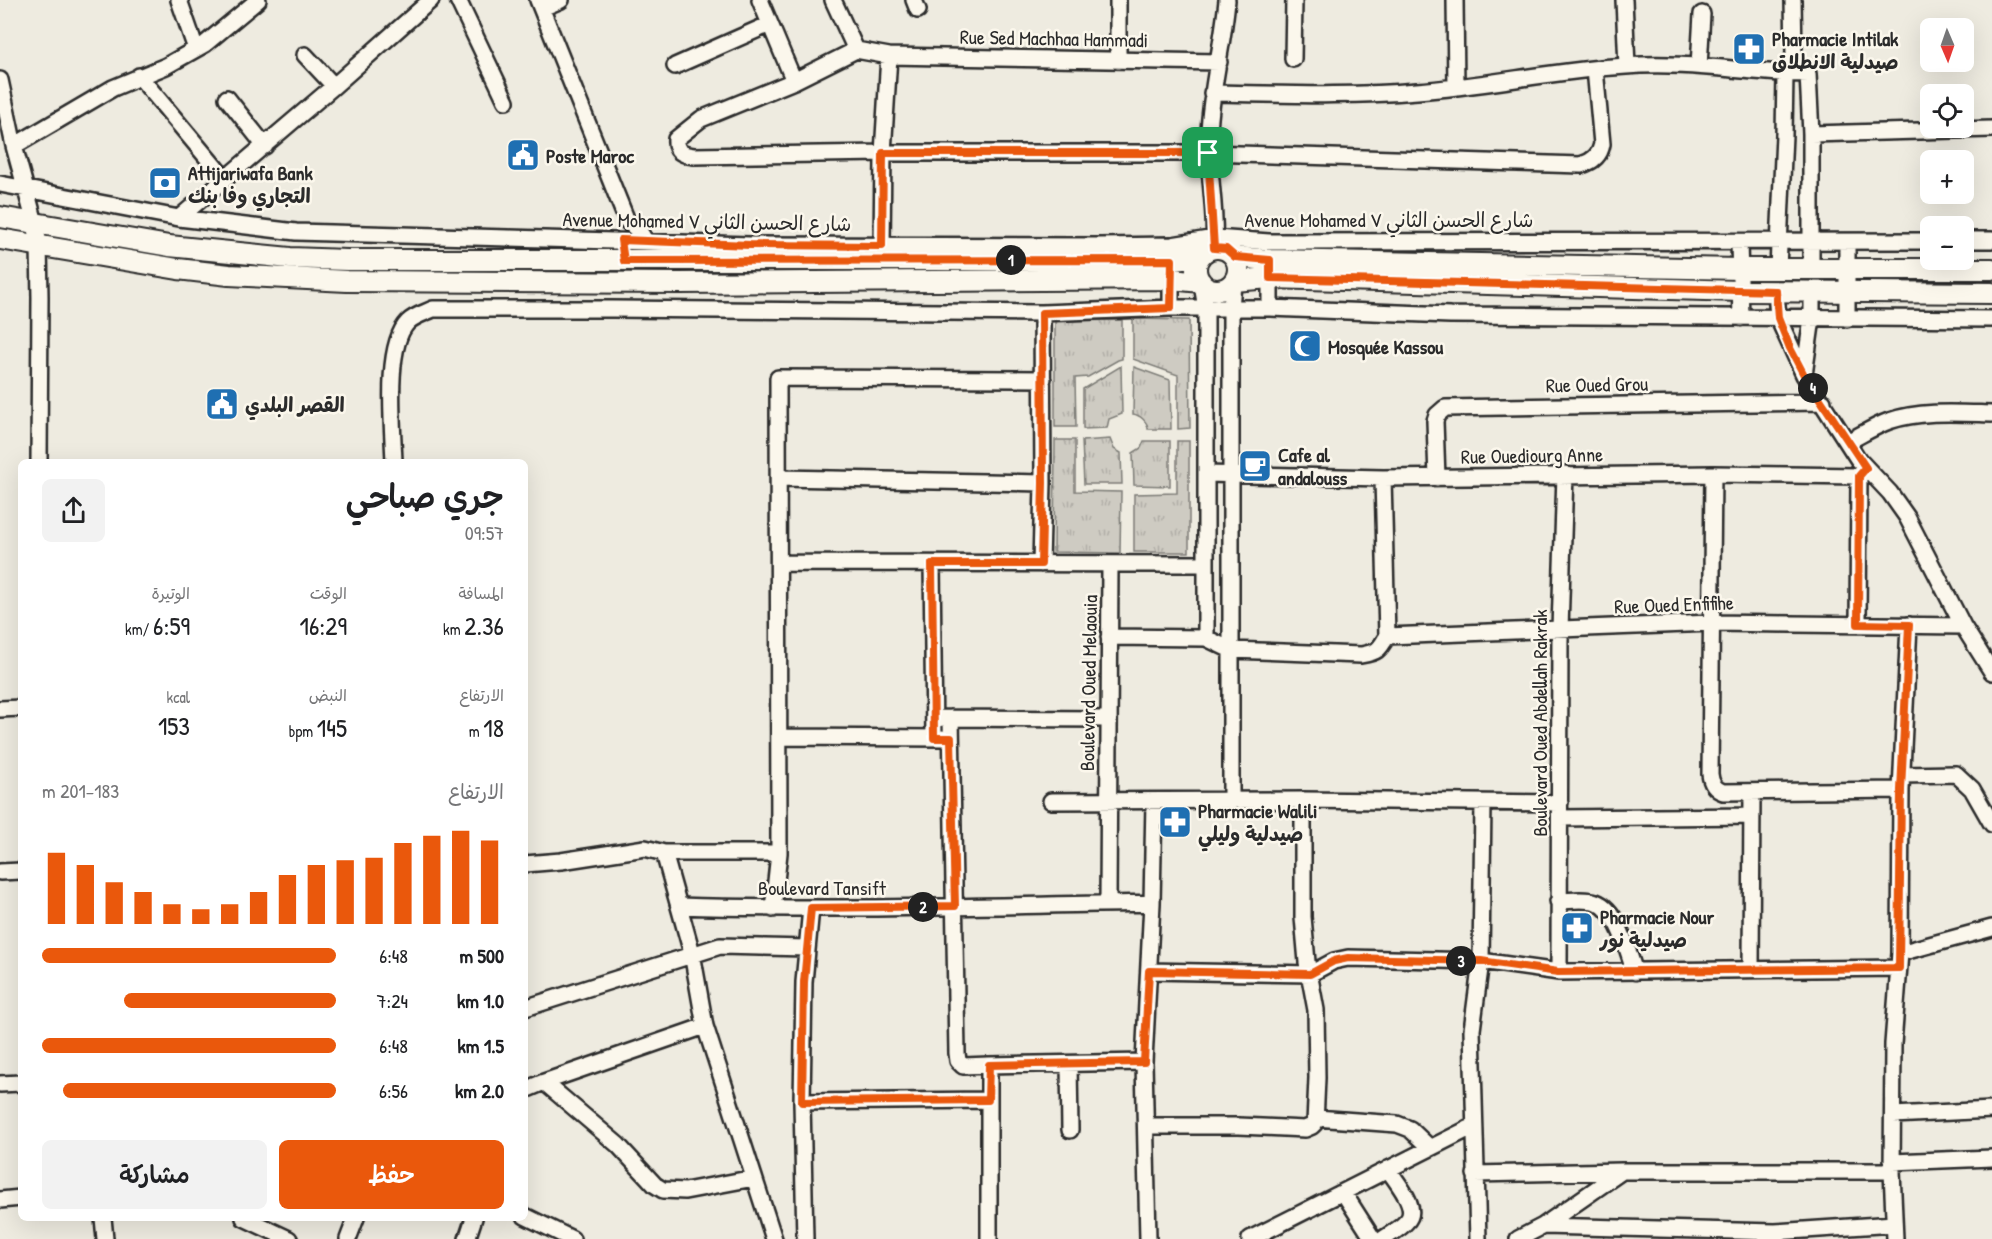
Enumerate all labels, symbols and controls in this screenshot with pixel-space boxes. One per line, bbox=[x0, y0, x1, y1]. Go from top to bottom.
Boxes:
north arrow bbox=[1920, 18, 1974, 72]
map controls bbox=[1920, 18, 1974, 270]
street label: Rue Sed Machhaa Hammadi bbox=[960, 23, 1148, 53]
place label: Pharmacie Intilak صيدلية الانطلاق bbox=[1772, 25, 1899, 75]
pharmacy icon: Pharmacie Intilak صيدلية الانطلاق bbox=[1731, 31, 1767, 67]
button: locate bbox=[1920, 84, 1974, 138]
pin bbox=[1182, 127, 1233, 178]
icon: arrive bbox=[1191, 136, 1224, 169]
public building icon: Poste Maroc bbox=[505, 137, 541, 173]
place label: Poste Maroc bbox=[546, 142, 635, 169]
button: + bbox=[1920, 150, 1974, 204]
place label: Attijariwafa Bank التجاري وفا بنك bbox=[188, 159, 313, 212]
bank icon: Attijariwafa Bank التجاري وفا بنك bbox=[147, 165, 183, 201]
street label: Avenue Mohamed V شارع الحسن الثاني bbox=[562, 205, 852, 242]
street label: Avenue Mohamed V شارع الحسن الثاني bbox=[1245, 206, 1533, 238]
button: − bbox=[1920, 216, 1974, 270]
pin: 1 bbox=[996, 245, 1026, 275]
text: 1 bbox=[1008, 249, 1014, 271]
mosque icon: Mosquée Kassou bbox=[1287, 328, 1323, 364]
place label: Mosquée Kassou bbox=[1328, 333, 1444, 361]
street label: Rue Oued Grou bbox=[1546, 370, 1648, 398]
pin: 4 bbox=[1798, 373, 1828, 403]
text: 4 bbox=[1810, 377, 1816, 399]
public building icon: القصر البلدي bbox=[204, 386, 240, 422]
place label: القصر البلدي bbox=[245, 391, 345, 421]
street label: Rue Ouediourg Anne bbox=[1461, 440, 1603, 470]
place label: Cafe al andalouss bbox=[1278, 441, 1348, 491]
cafe icon: Cafe al andalouss bbox=[1237, 448, 1273, 484]
text: جري صباحي bbox=[346, 474, 504, 518]
button: share bbox=[42, 479, 105, 542]
text: 09:57 bbox=[465, 519, 504, 546]
text: الوتيرة bbox=[151, 582, 190, 604]
text: الوقت bbox=[310, 582, 347, 604]
text: المسافة bbox=[458, 582, 504, 604]
street label: Rue Oued Enfifihe bbox=[1614, 588, 1734, 620]
street label: Boulevard Oued Melaouia bbox=[1073, 594, 1103, 771]
text: 6:59 bbox=[153, 608, 190, 643]
text: 16:29 bbox=[299, 608, 347, 643]
text: 2.36 bbox=[464, 608, 504, 643]
street label: Boulevard Oued Abdellah Rakrak bbox=[1526, 609, 1553, 837]
text: /km bbox=[125, 618, 153, 640]
text: km bbox=[443, 618, 464, 640]
text: النبض bbox=[309, 684, 347, 706]
text: الارتفاع bbox=[459, 684, 504, 706]
text: kcal bbox=[167, 686, 190, 708]
text: 153 bbox=[158, 708, 190, 743]
text: 145 bbox=[317, 710, 347, 745]
text: 18 bbox=[483, 710, 504, 745]
text: bpm bbox=[289, 720, 317, 742]
text: m bbox=[469, 720, 483, 742]
text: 183–201 m bbox=[42, 777, 119, 804]
text: الارتفاع bbox=[448, 778, 504, 805]
place label: Pharmacie Walili صيدلية وليلي bbox=[1198, 797, 1318, 852]
pharmacy icon: Pharmacie Walili صيدلية وليلي bbox=[1157, 804, 1193, 840]
street label: Boulevard Tansift bbox=[758, 874, 887, 901]
pin: 2 bbox=[908, 892, 938, 922]
text: 2 bbox=[919, 896, 927, 918]
place label: Pharmacie Nour صيدلية نور bbox=[1599, 903, 1714, 953]
pharmacy icon: Pharmacie Nour صيدلية نور bbox=[1559, 910, 1595, 946]
text: 6:48 bbox=[379, 942, 408, 969]
text: 500 m bbox=[459, 942, 504, 969]
pin: 3 bbox=[1446, 946, 1476, 976]
text: 3 bbox=[1457, 950, 1465, 972]
text: 7:24 bbox=[377, 987, 408, 1014]
text: 1.0 km bbox=[457, 987, 504, 1014]
text: 6:48 bbox=[379, 1032, 408, 1059]
text: 1.5 km bbox=[457, 1032, 504, 1059]
text: 6:56 bbox=[379, 1077, 408, 1104]
text: 2.0 km bbox=[455, 1077, 504, 1104]
button: مشاركة bbox=[42, 1140, 267, 1209]
button: حفظ bbox=[279, 1140, 504, 1209]

